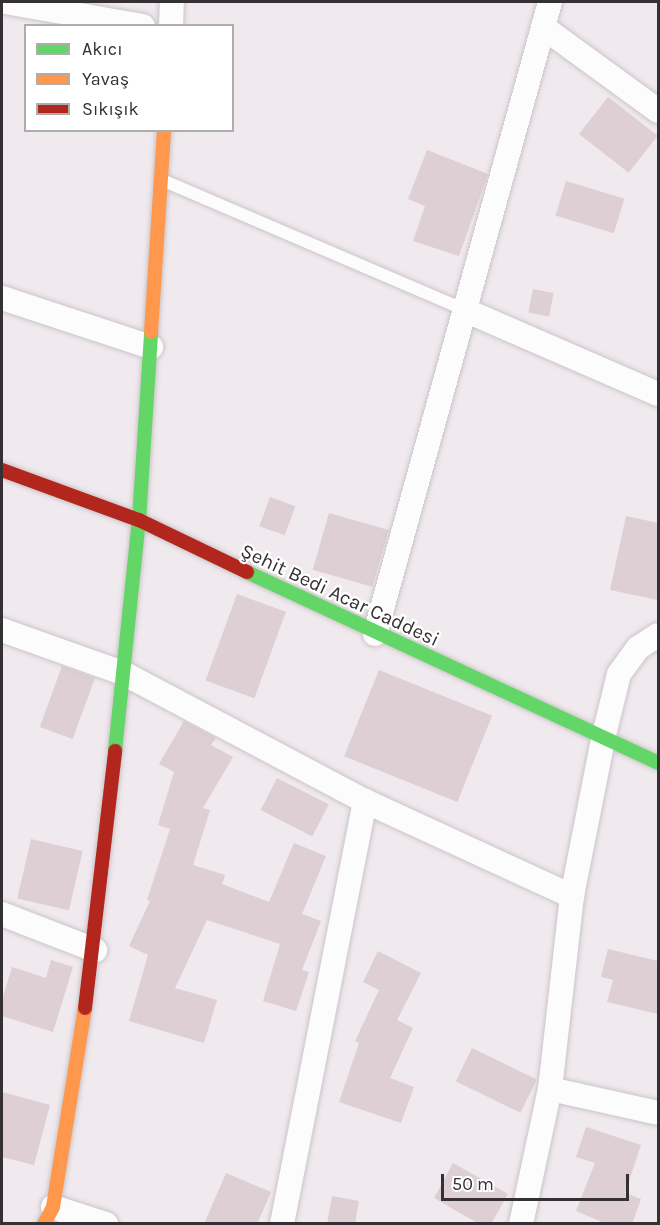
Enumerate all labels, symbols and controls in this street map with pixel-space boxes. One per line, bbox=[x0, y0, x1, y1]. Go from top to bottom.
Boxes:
legend bbox=[24, 24, 234, 132]
text: Akıcı bbox=[82, 38, 123, 60]
text: Yavaş bbox=[82, 68, 129, 90]
text: Sıkışık bbox=[82, 98, 139, 120]
street label: Şehit Bedi Acar Caddesi bbox=[237, 538, 443, 652]
scale bar bbox=[444, 1162, 632, 1200]
text: 50 m bbox=[452, 1173, 494, 1195]

